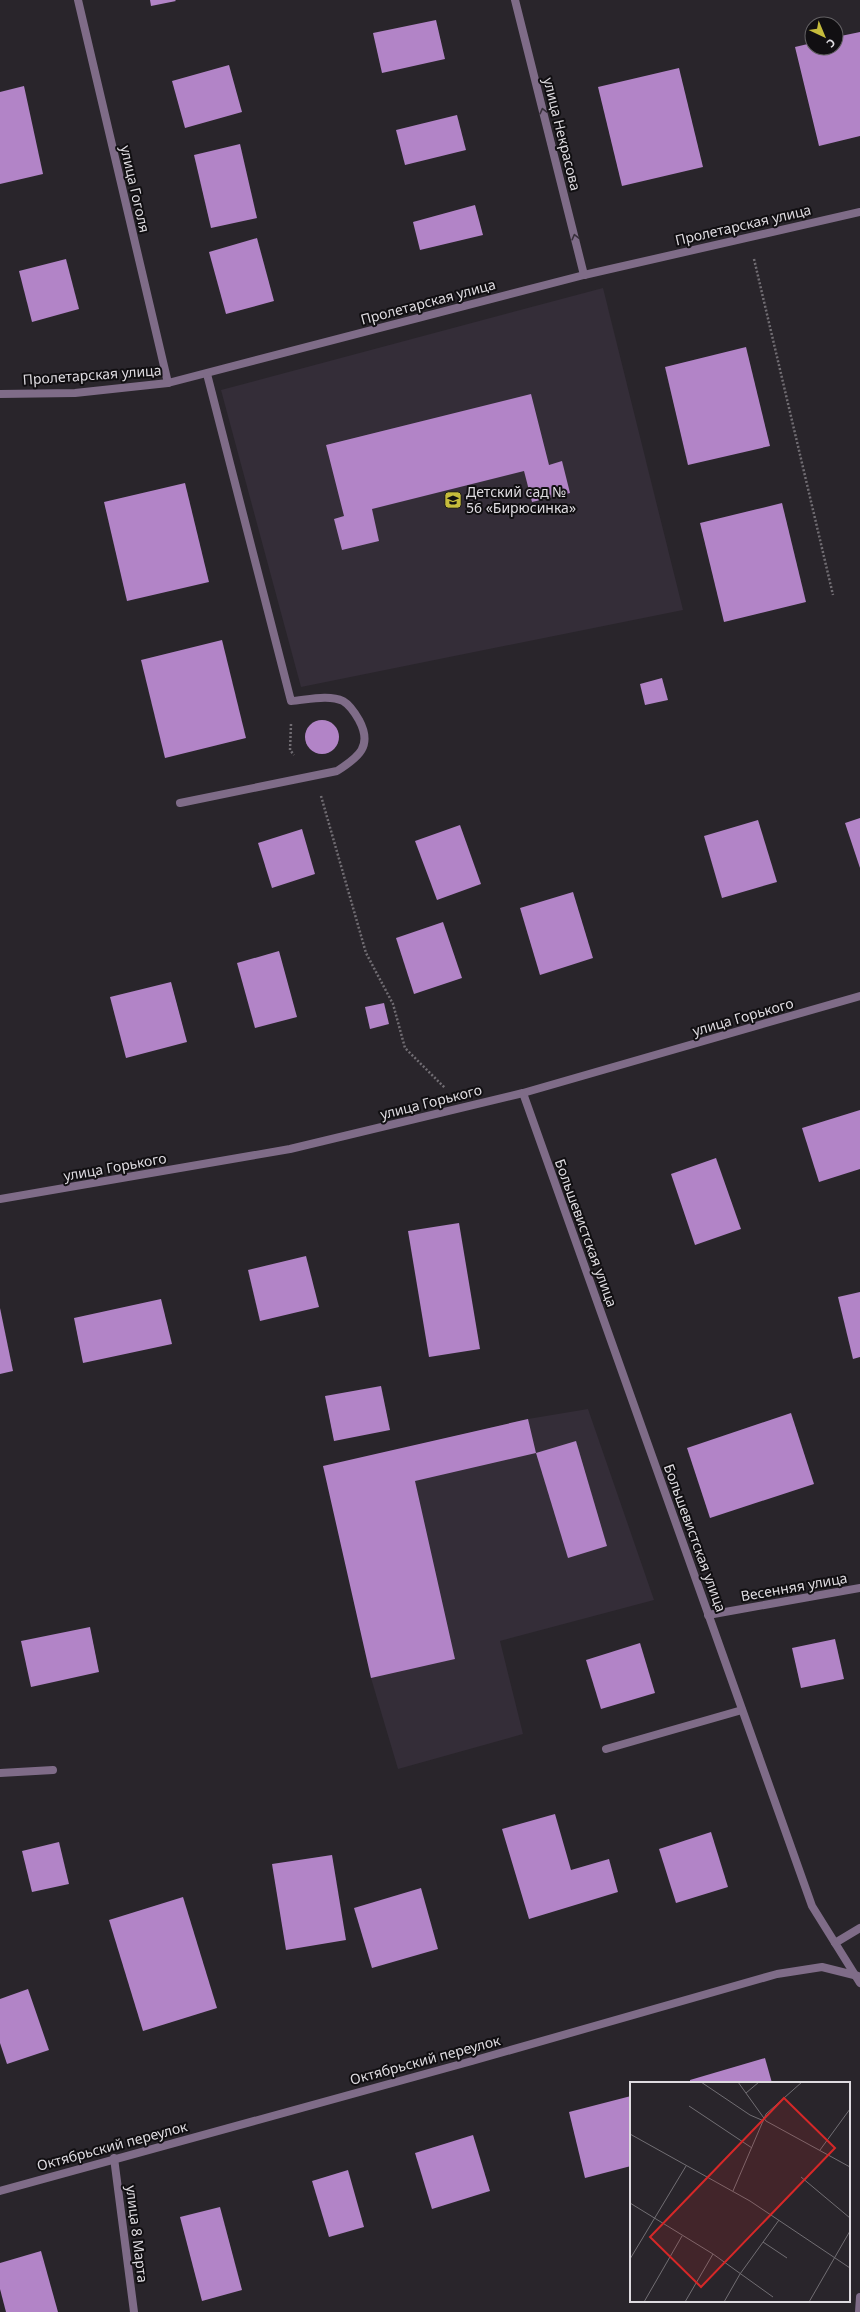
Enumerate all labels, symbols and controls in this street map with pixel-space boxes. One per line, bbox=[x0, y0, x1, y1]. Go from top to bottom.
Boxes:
north arrow bbox=[804, 16, 844, 56]
text: С bbox=[824, 36, 839, 51]
street label: улица Некрасова bbox=[539, 75, 586, 192]
one-way arrow bbox=[539, 108, 548, 115]
street label: улица Гоголя bbox=[116, 143, 155, 234]
street label: Пролетарская улица bbox=[673, 200, 813, 249]
one-way arrow bbox=[571, 234, 580, 241]
street label: Пролетарская улица bbox=[358, 274, 497, 329]
street label: Пролетарская улица bbox=[22, 360, 162, 389]
place label: Детский сад № 56 «Бирюсинка» bbox=[466, 482, 576, 517]
school or university icon: Детский сад № 56 «Бирюсинка» bbox=[443, 490, 463, 510]
street label: улица Горького bbox=[690, 993, 796, 1040]
street label: улица Горького bbox=[378, 1080, 484, 1123]
street label: улица Горького bbox=[62, 1148, 168, 1185]
street label: Большевистская улица bbox=[551, 1156, 622, 1309]
street label: Большевистская улица bbox=[660, 1461, 731, 1614]
street label: Весенняя улица bbox=[739, 1568, 849, 1605]
street label: Октябрьский переулок bbox=[348, 2030, 503, 2089]
inset map bbox=[630, 2082, 850, 2302]
street label: Октябрьский переулок bbox=[35, 2116, 190, 2175]
street label: улица 8 Марта bbox=[122, 2184, 153, 2284]

